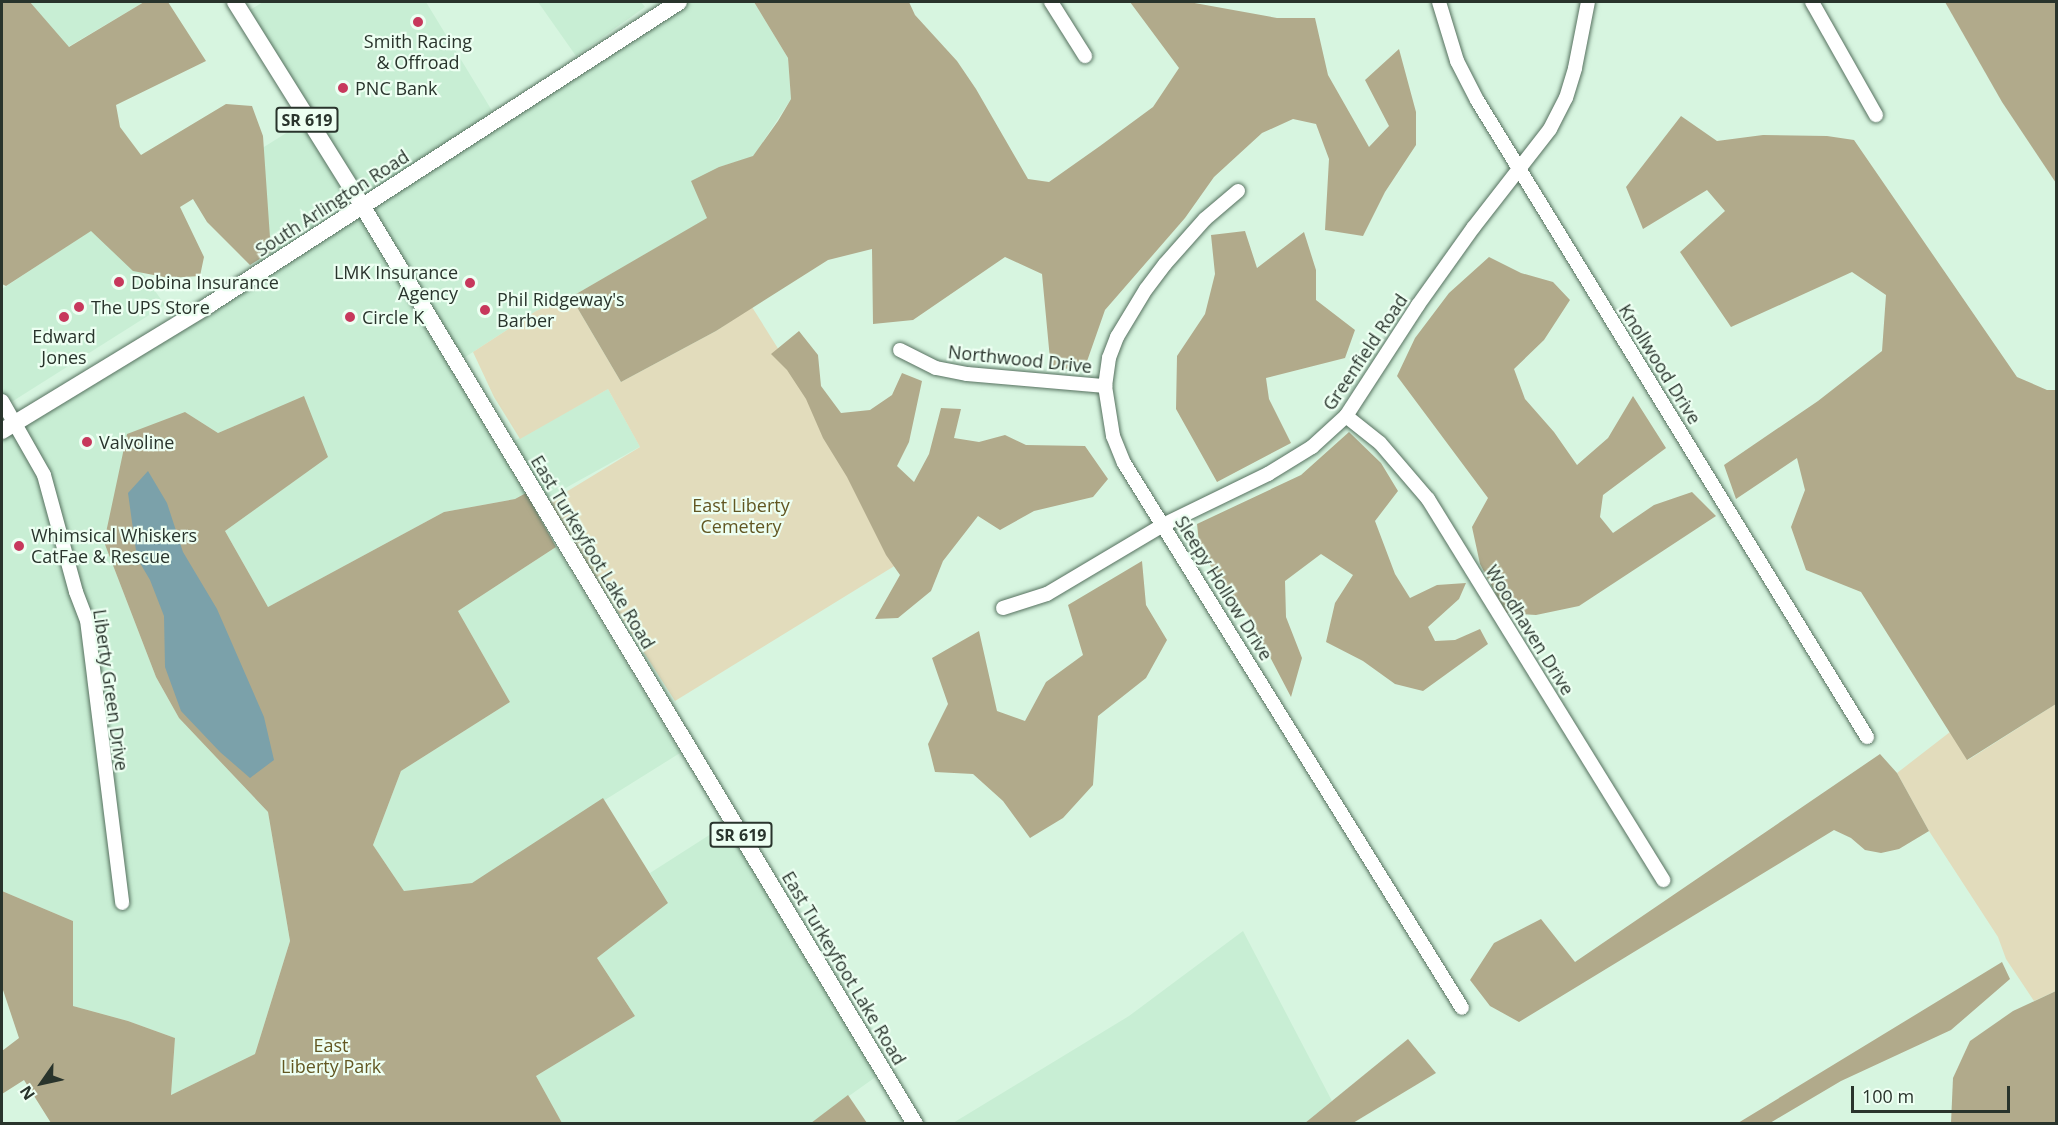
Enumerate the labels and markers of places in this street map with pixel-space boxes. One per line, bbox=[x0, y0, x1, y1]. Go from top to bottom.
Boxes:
marker: Smith Racing & Offroad bbox=[411, 15, 425, 29]
place label: Smith Racing & Offroad bbox=[364, 31, 472, 74]
place label: PNC Bank bbox=[355, 77, 438, 99]
marker: PNC Bank bbox=[336, 81, 350, 95]
place label: LMK Insurance Agency bbox=[334, 262, 458, 304]
place label: Dobina Insurance bbox=[131, 271, 279, 293]
marker: Dobina Insurance bbox=[112, 275, 126, 289]
marker: LMK Insurance Agency bbox=[463, 276, 477, 290]
place label: Phil Ridgeway's Barber bbox=[497, 289, 625, 332]
place label: The UPS Store bbox=[91, 296, 210, 318]
marker: The UPS Store bbox=[72, 300, 86, 314]
marker: Phil Ridgeway's Barber bbox=[478, 303, 492, 317]
place label: Circle K bbox=[362, 306, 424, 328]
marker: Edward Jones bbox=[57, 310, 71, 324]
marker: Circle K bbox=[343, 310, 357, 324]
place label: Edward Jones bbox=[32, 326, 96, 368]
place label: Valvoline bbox=[99, 431, 174, 453]
marker: Valvoline bbox=[80, 435, 94, 449]
place label: Whimsical Whiskers CatFae & Rescue bbox=[31, 525, 197, 568]
marker: Whimsical Whiskers CatFae & Rescue bbox=[12, 539, 26, 553]

